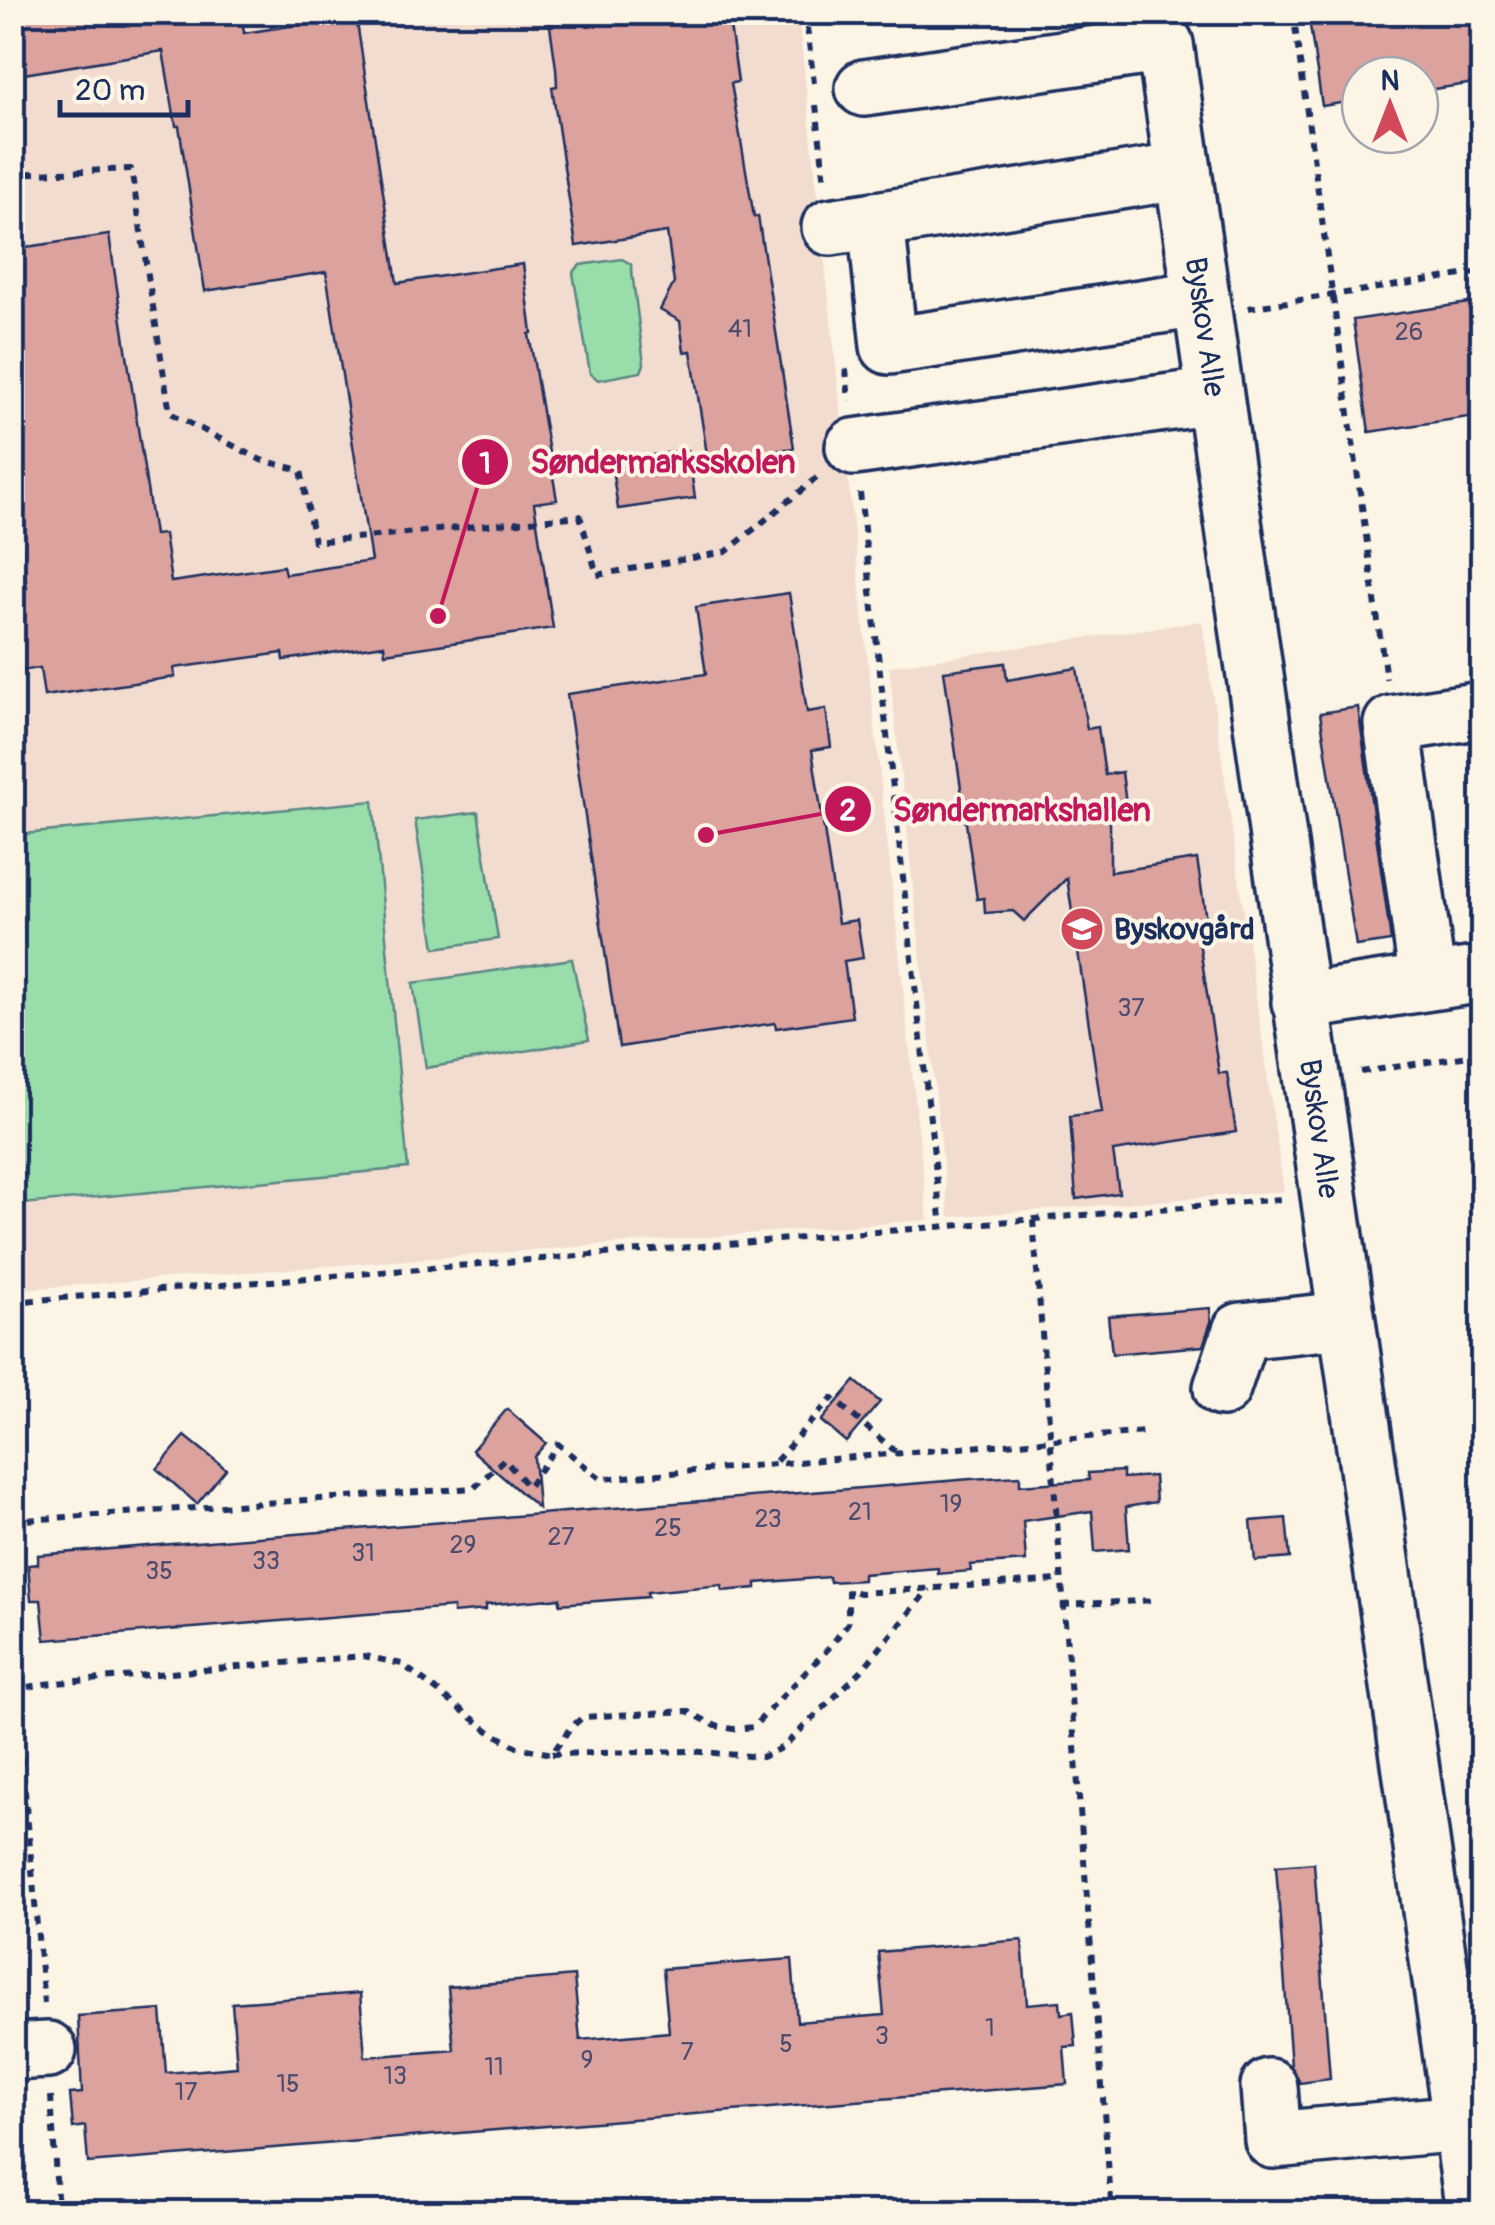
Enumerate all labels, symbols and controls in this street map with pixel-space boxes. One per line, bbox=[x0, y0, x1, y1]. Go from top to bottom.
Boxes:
scale bar bbox=[60, 55, 188, 117]
north arrow bbox=[1340, 55, 1440, 155]
text: N bbox=[1381, 64, 1399, 99]
text: 20 m bbox=[75, 72, 145, 109]
street label: Byskov Alle bbox=[1177, 255, 1233, 399]
house number: 41 bbox=[728, 314, 752, 345]
house number: 26 bbox=[1395, 317, 1423, 348]
callout: Søndermarksskolen bbox=[460, 431, 816, 493]
text: Søndermarksskolen bbox=[530, 443, 796, 483]
text: 1 bbox=[479, 445, 491, 482]
callout: Søndermarkshallen bbox=[823, 778, 1171, 840]
text: Søndermarkshallen bbox=[893, 791, 1151, 831]
text: 2 bbox=[840, 792, 856, 829]
school or university icon: Byskovgård bbox=[1059, 906, 1105, 952]
place label: Byskovgård bbox=[1114, 911, 1255, 948]
house number: 37 bbox=[1117, 993, 1145, 1024]
street label: Byskov Alle bbox=[1291, 1057, 1347, 1201]
house number: 19 bbox=[940, 1489, 962, 1520]
house number: 21 bbox=[848, 1497, 872, 1528]
house number: 23 bbox=[754, 1504, 782, 1535]
house number: 25 bbox=[654, 1513, 682, 1544]
house number: 27 bbox=[547, 1522, 575, 1553]
house number: 29 bbox=[450, 1530, 476, 1561]
house number: 31 bbox=[351, 1538, 375, 1569]
house number: 33 bbox=[252, 1546, 280, 1577]
house number: 35 bbox=[145, 1556, 173, 1587]
house number: 1 bbox=[985, 2013, 995, 2044]
house number: 3 bbox=[875, 2021, 889, 2052]
house number: 5 bbox=[779, 2029, 793, 2060]
house number: 7 bbox=[680, 2037, 694, 2068]
house number: 9 bbox=[581, 2045, 593, 2076]
house number: 11 bbox=[484, 2052, 504, 2083]
house number: 13 bbox=[383, 2061, 407, 2092]
house number: 15 bbox=[276, 2069, 300, 2100]
house number: 17 bbox=[174, 2077, 198, 2108]

